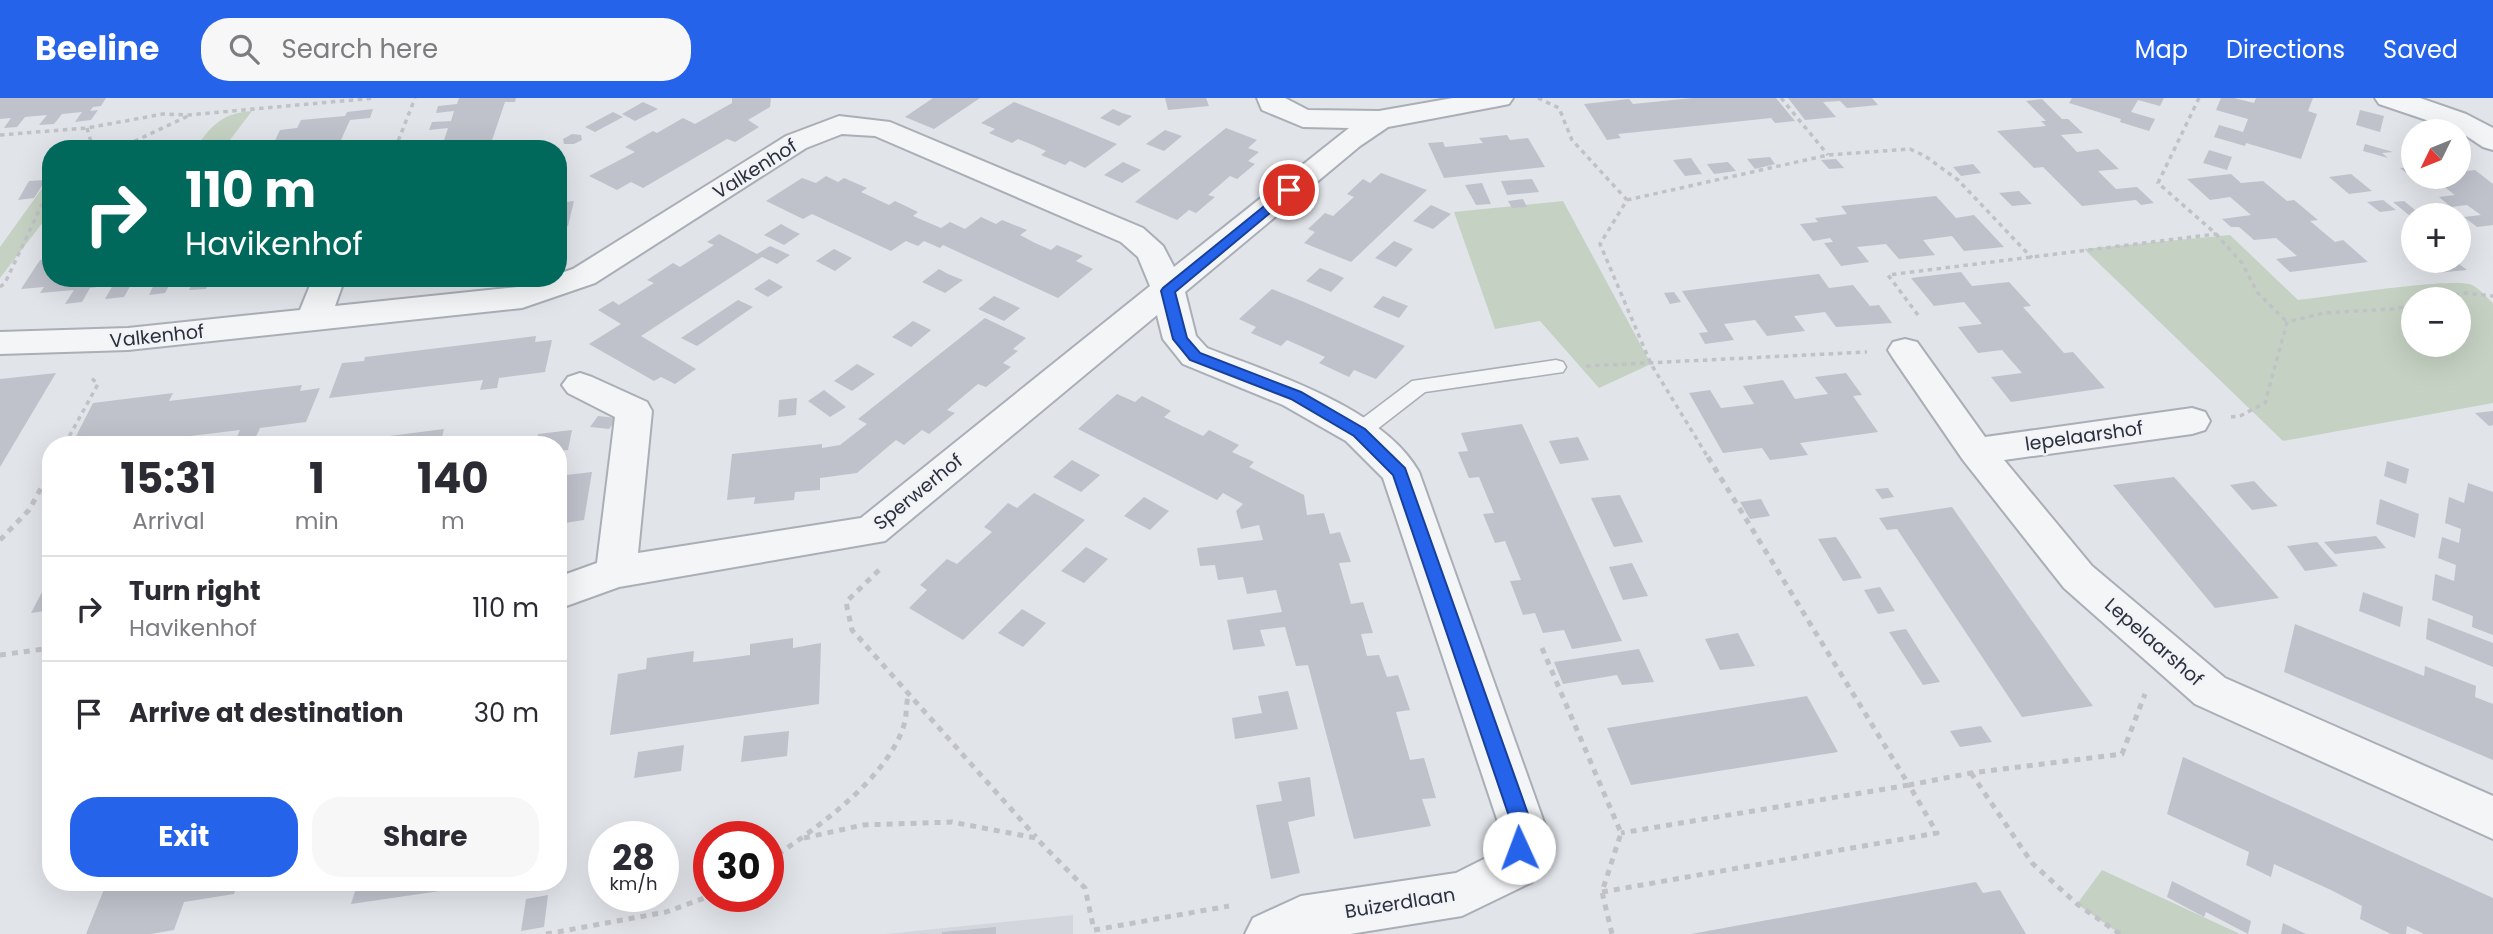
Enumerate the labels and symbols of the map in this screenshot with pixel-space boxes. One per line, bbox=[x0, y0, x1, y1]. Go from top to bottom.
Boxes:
north arrow bbox=[2401, 119, 2471, 189]
street label: Valkenhof bbox=[708, 132, 802, 206]
pin bbox=[1259, 160, 1319, 220]
street label: Valkenhof bbox=[109, 318, 205, 354]
street label: lepelaarshof bbox=[2023, 414, 2145, 458]
street label: Sperwerhof bbox=[868, 448, 968, 536]
street label: Lepelaarshof bbox=[2099, 592, 2209, 692]
position arrow bbox=[1482, 811, 1556, 885]
speed limit sign: 30 bbox=[693, 821, 784, 912]
street label: Buizerdlaan bbox=[1343, 881, 1457, 925]

